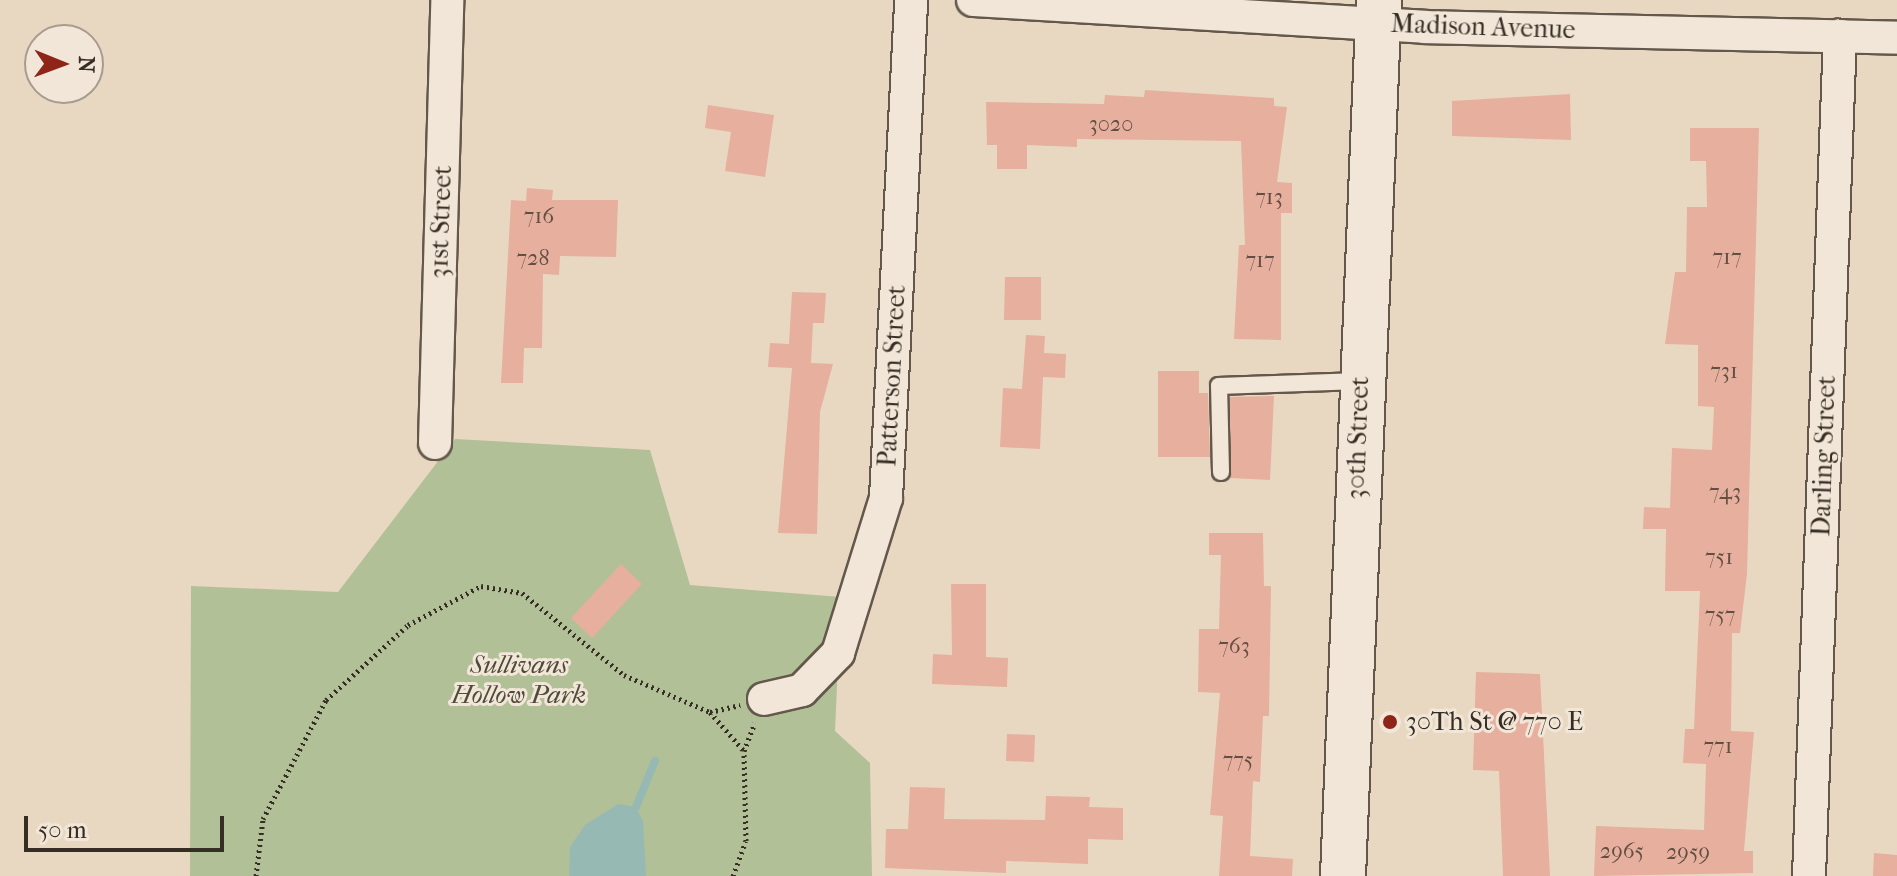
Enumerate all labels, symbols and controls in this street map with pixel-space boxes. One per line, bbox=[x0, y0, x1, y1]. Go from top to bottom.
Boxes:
street label: Madison Avenue bbox=[1390, 8, 1576, 46]
north arrow bbox=[24, 24, 104, 104]
text: N bbox=[73, 56, 99, 73]
house number: 3020 bbox=[1089, 112, 1133, 138]
street label: 31st Street bbox=[423, 165, 459, 279]
house number: 713 bbox=[1255, 185, 1283, 211]
house number: 716 bbox=[524, 204, 554, 230]
house number: 717 bbox=[1712, 245, 1742, 271]
house number: 728 bbox=[517, 246, 549, 272]
house number: 717 bbox=[1245, 248, 1275, 274]
street label: Patterson Street bbox=[872, 284, 912, 468]
house number: 731 bbox=[1710, 359, 1738, 385]
street label: Darling Street bbox=[1806, 375, 1842, 537]
street label: 30th Street bbox=[1340, 376, 1376, 500]
house number: 743 bbox=[1709, 480, 1741, 506]
house number: 751 bbox=[1705, 545, 1733, 571]
house number: 757 bbox=[1705, 603, 1735, 629]
house number: 763 bbox=[1218, 634, 1250, 660]
park label: Sullivans Hollow Park bbox=[452, 649, 586, 710]
place label: 30Th St @ 770 E bbox=[1406, 706, 1583, 738]
marker: 30Th St @ 770 E bbox=[1381, 713, 1399, 731]
house number: 771 bbox=[1703, 734, 1733, 760]
house number: 775 bbox=[1223, 748, 1253, 774]
scale bar bbox=[28, 800, 228, 850]
text: 50 m bbox=[38, 816, 87, 844]
house number: 2965 bbox=[1600, 839, 1644, 865]
house number: 2959 bbox=[1666, 840, 1710, 866]

